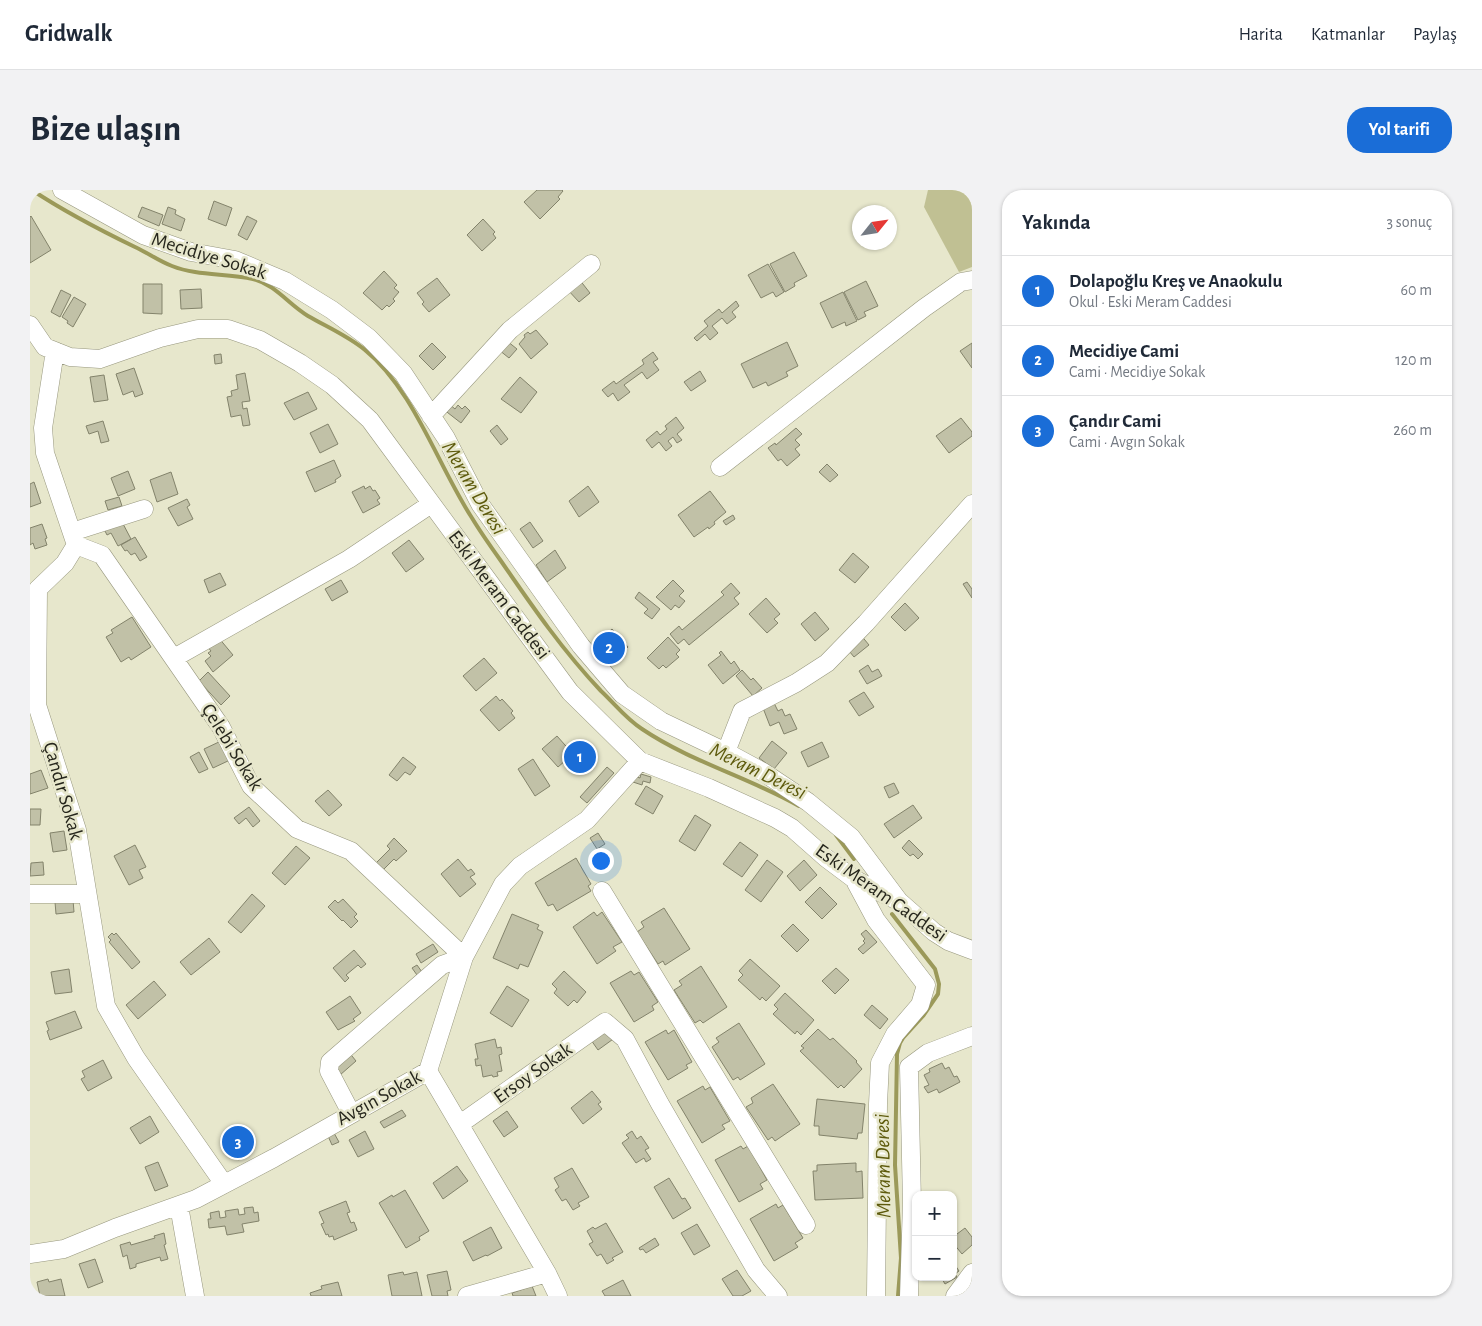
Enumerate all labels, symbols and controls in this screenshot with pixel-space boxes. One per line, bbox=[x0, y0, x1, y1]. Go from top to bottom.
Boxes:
text: Gridwalk bbox=[25, 22, 112, 46]
text: Harita bbox=[1239, 26, 1283, 44]
text: Katmanlar bbox=[1311, 26, 1385, 44]
text: Paylaş bbox=[1413, 26, 1457, 44]
button: Yol tarifi bbox=[1347, 107, 1452, 153]
text: Bize ulaşın bbox=[30, 112, 181, 147]
north arrow bbox=[852, 205, 897, 250]
text: Yakında bbox=[1022, 212, 1091, 233]
text: 3 sonuç bbox=[1387, 214, 1432, 230]
street label: Mecidiye Sokak bbox=[149, 229, 269, 283]
text: Dolapoğlu Kreş ve Anaokulu bbox=[1069, 272, 1282, 291]
text: 1 bbox=[1035, 282, 1041, 298]
text: 60 m bbox=[1401, 282, 1432, 298]
text: Okul · Eski Meram Caddesi bbox=[1069, 294, 1232, 310]
text: Mecidiye Cami bbox=[1069, 342, 1179, 361]
text: 2 bbox=[1034, 352, 1042, 368]
text: 120 m bbox=[1395, 352, 1432, 368]
text: Cami · Mecidiye Sokak bbox=[1069, 364, 1205, 380]
text: Çandır Cami bbox=[1069, 412, 1161, 431]
text: 3 bbox=[1035, 422, 1041, 438]
text: 260 m bbox=[1393, 422, 1432, 438]
text: Cami · Avgın Sokak bbox=[1069, 434, 1185, 450]
water label: Meram Deresi bbox=[438, 438, 510, 539]
street label: Eski Meram Caddesi bbox=[444, 527, 554, 663]
pin: 2 bbox=[593, 629, 625, 667]
street label: Çelebi Sokak bbox=[198, 700, 266, 794]
pin: 1 bbox=[564, 738, 596, 776]
water label: Meram Deresi bbox=[706, 739, 810, 804]
street label: Çandır Sokak bbox=[40, 740, 86, 842]
street label: Eski Meram Caddesi bbox=[812, 840, 950, 946]
your location bbox=[588, 848, 614, 874]
street label: Ersoy Sokak bbox=[490, 1039, 576, 1107]
street label: Avgın Sokak bbox=[333, 1067, 425, 1129]
water label: Meram Deresi bbox=[872, 1113, 894, 1218]
pin: 3 bbox=[222, 1123, 254, 1161]
map controls bbox=[912, 1191, 957, 1281]
button: + bbox=[912, 1191, 957, 1236]
button: − bbox=[912, 1236, 957, 1281]

